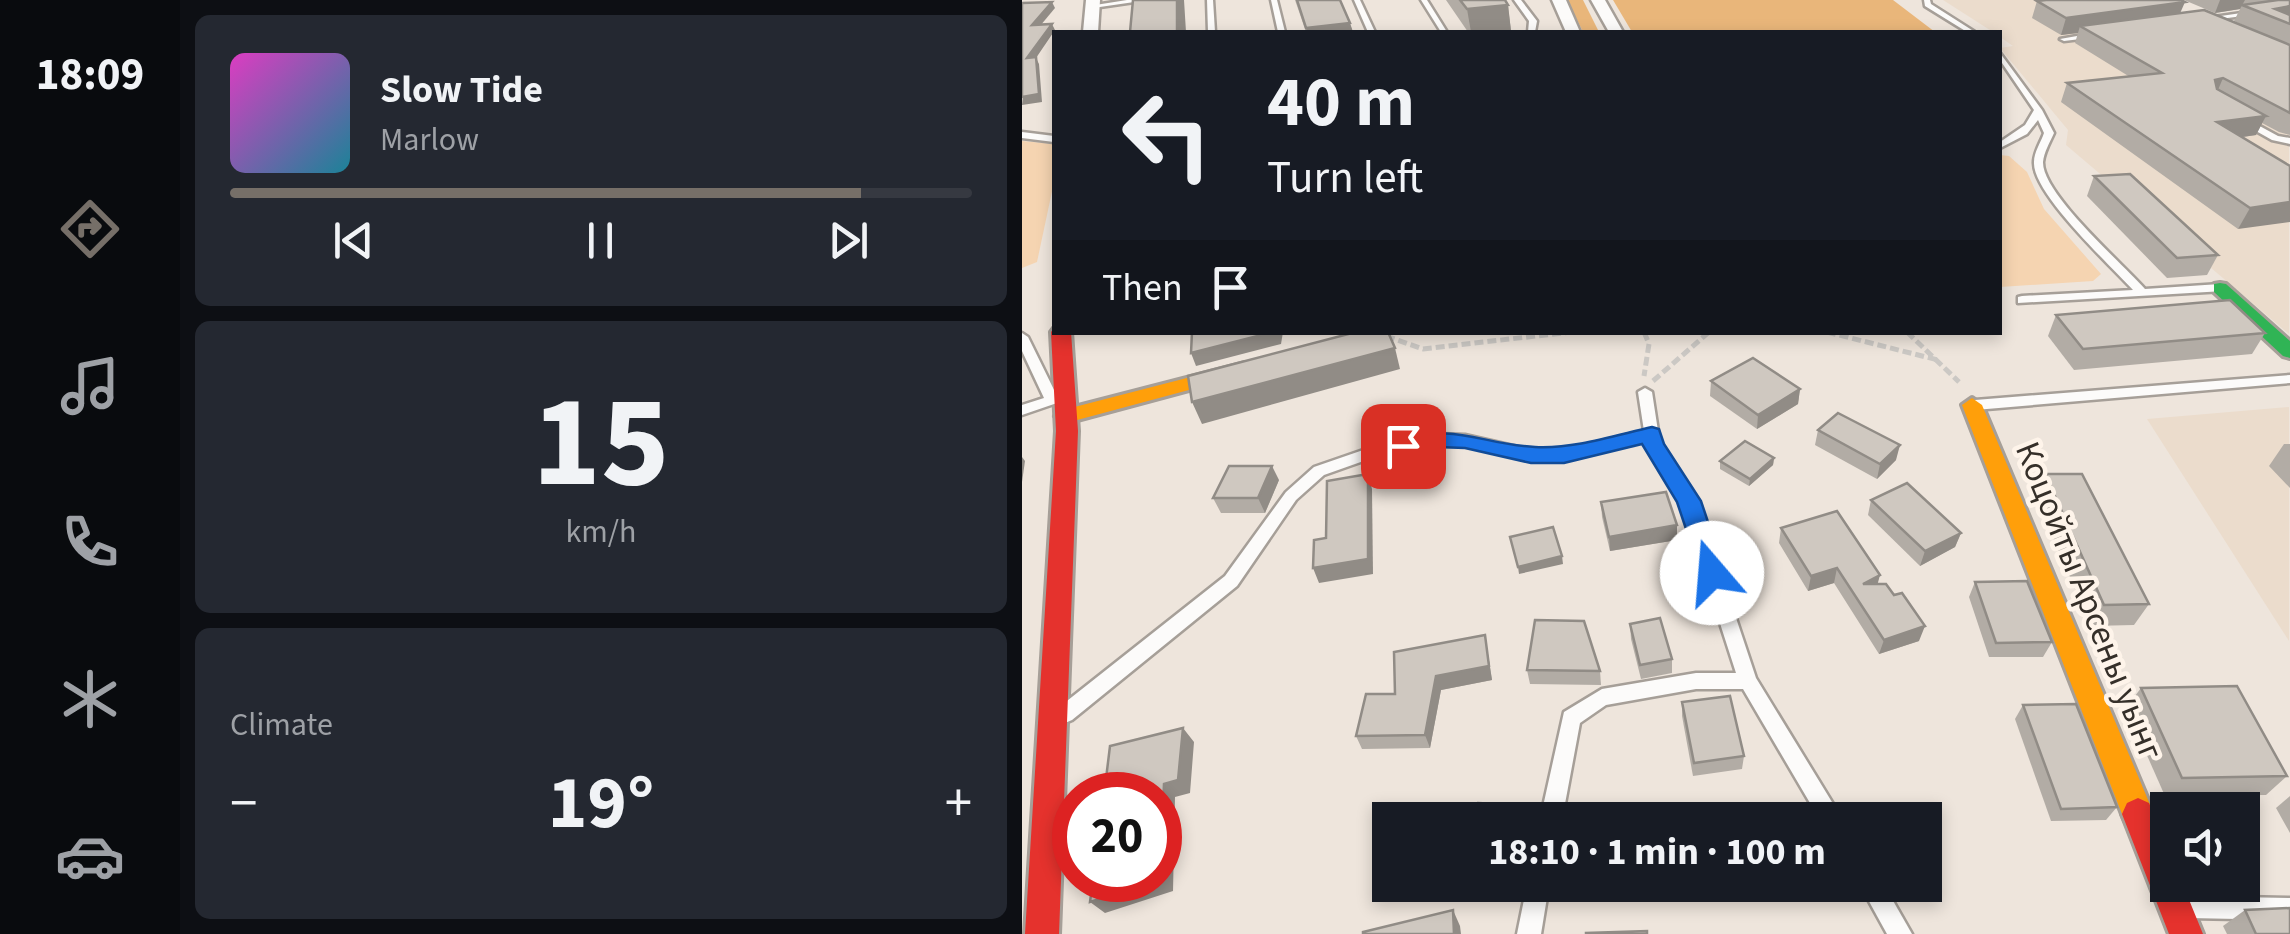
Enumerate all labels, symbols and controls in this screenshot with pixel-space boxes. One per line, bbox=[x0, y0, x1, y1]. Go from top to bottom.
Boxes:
text: 18:09 bbox=[36, 43, 144, 107]
text: 40 m bbox=[1267, 53, 1415, 153]
text: Slow Tide bbox=[380, 63, 543, 117]
icon: left bbox=[1102, 70, 1232, 200]
text: Marlow bbox=[380, 117, 479, 163]
text: Turn left bbox=[1267, 146, 1423, 210]
icon: directions bbox=[55, 194, 125, 264]
icon: previous bbox=[326, 213, 381, 268]
icon: pause bbox=[573, 213, 628, 268]
icon: next bbox=[821, 213, 876, 268]
icon: arrive bbox=[1203, 260, 1258, 315]
text: Then bbox=[1102, 261, 1183, 315]
icon: music bbox=[55, 351, 125, 421]
text: 15 bbox=[532, 351, 670, 536]
pin bbox=[1361, 404, 1446, 489]
icon: arrive bbox=[1376, 419, 1431, 474]
street label: Коцойты Арсены уынг bbox=[2002, 434, 2176, 768]
icon: phone bbox=[55, 507, 125, 577]
text: km/h bbox=[566, 509, 636, 555]
position arrow bbox=[1660, 521, 1764, 625]
icon: climate bbox=[55, 664, 125, 734]
text: Climate bbox=[230, 702, 333, 748]
text: 19° bbox=[548, 750, 654, 857]
text: − bbox=[230, 765, 257, 843]
text: + bbox=[945, 765, 972, 843]
speed limit sign: 20 bbox=[1052, 772, 1182, 902]
map controls bbox=[2150, 792, 2260, 902]
button: sound bbox=[2150, 792, 2260, 902]
icon: car bbox=[55, 821, 125, 891]
text: 18:10 · 1 min · 100 m bbox=[1488, 825, 1826, 879]

